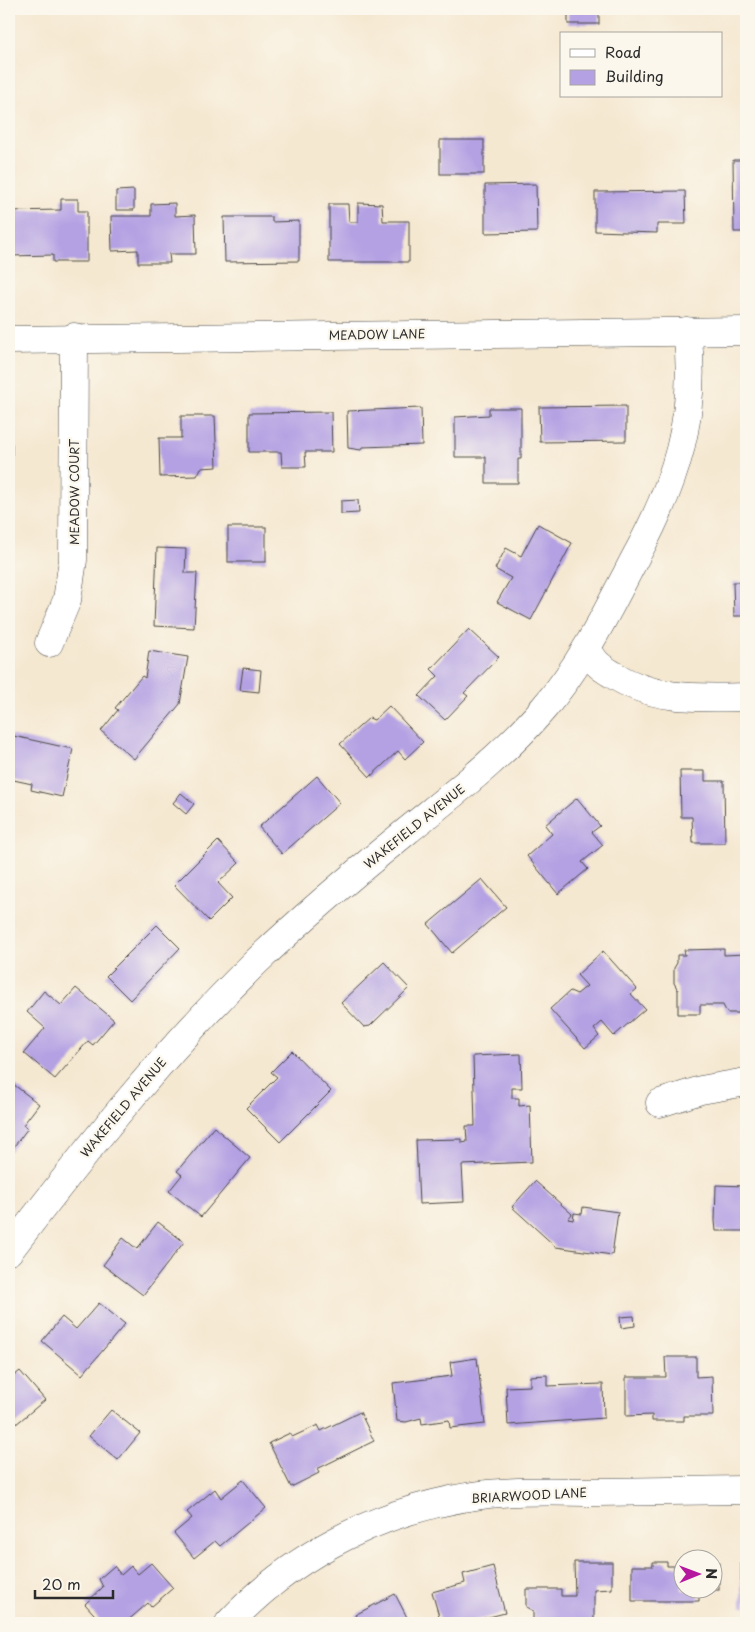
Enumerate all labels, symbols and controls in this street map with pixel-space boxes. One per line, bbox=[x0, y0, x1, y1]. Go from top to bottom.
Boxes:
legend bbox=[560, 32, 722, 98]
text: Road bbox=[605, 40, 641, 63]
text: Building bbox=[605, 64, 664, 87]
street label: MEADOW LANE bbox=[328, 324, 426, 344]
street label: MEADOW COURT bbox=[65, 438, 83, 545]
street label: WAKEFIELD AVENUE bbox=[360, 780, 468, 872]
street label: WAKEFIELD AVENUE bbox=[76, 1053, 170, 1161]
street label: BRIARWOOD LANE bbox=[470, 1483, 588, 1507]
north arrow bbox=[672, 1550, 722, 1600]
scale bar bbox=[35, 1567, 112, 1599]
text: N bbox=[701, 1568, 722, 1579]
text: 20 m bbox=[42, 1572, 81, 1595]

